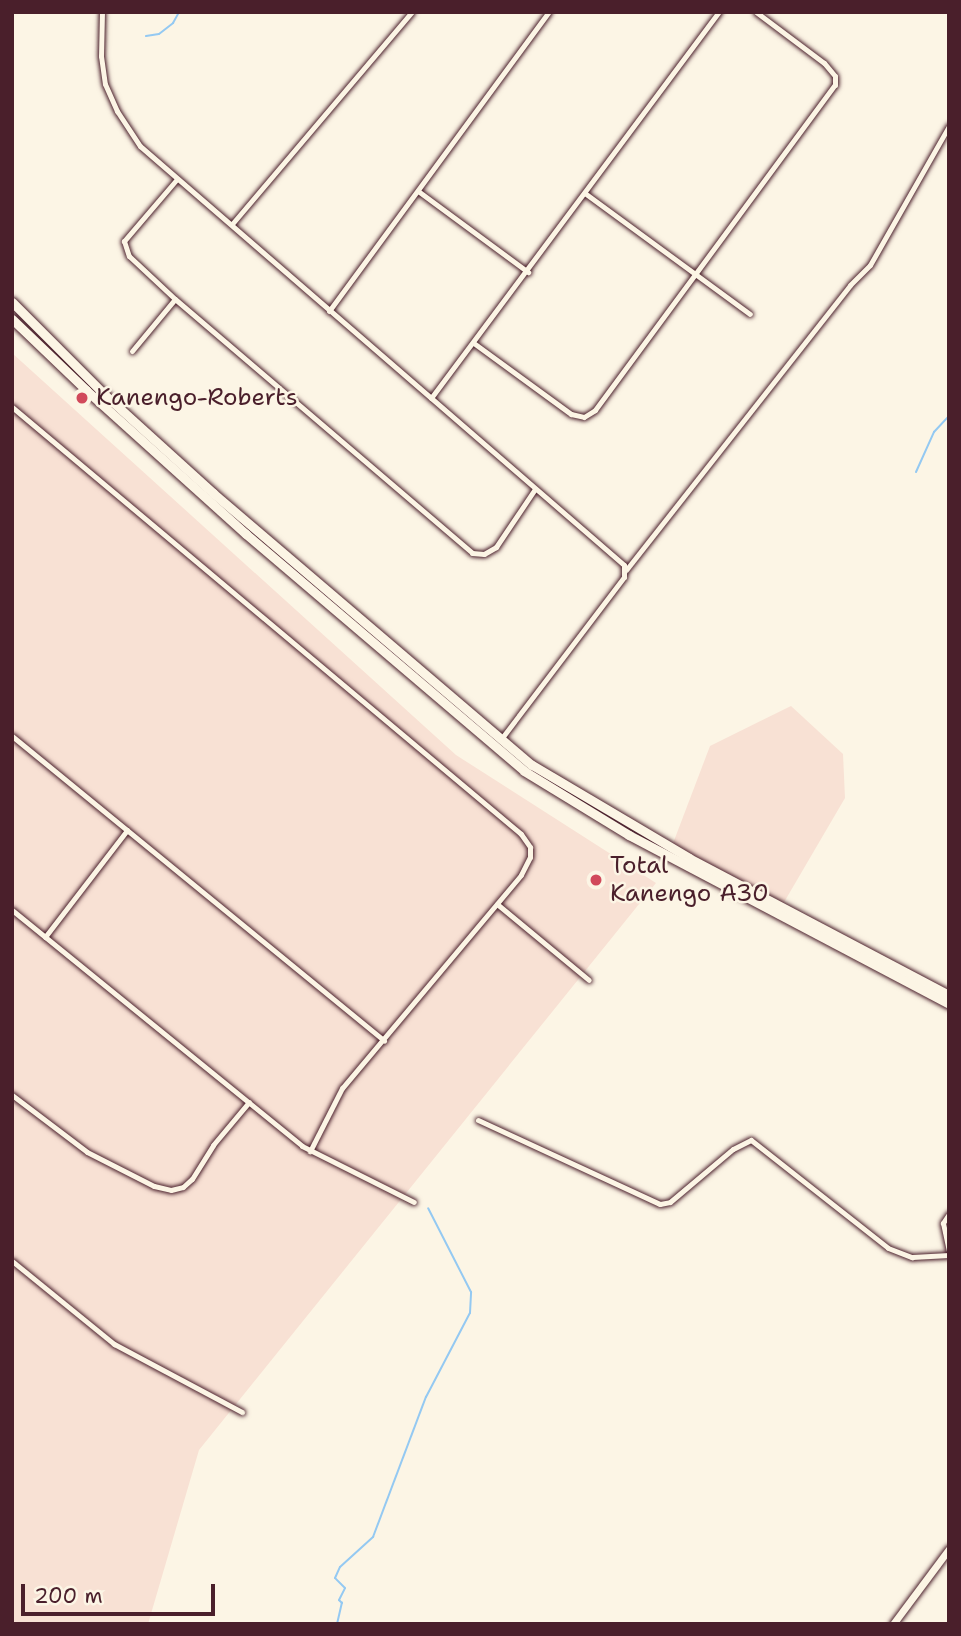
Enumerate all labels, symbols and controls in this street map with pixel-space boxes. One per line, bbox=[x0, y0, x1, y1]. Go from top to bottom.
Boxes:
place label: Kanengo-Roberts bbox=[96, 384, 298, 412]
marker: Kanengo-Roberts bbox=[74, 390, 90, 406]
place label: Total Kanengo A30 bbox=[610, 852, 769, 908]
marker: Total Kanengo A30 bbox=[588, 872, 604, 888]
scale bar bbox=[24, 1570, 219, 1614]
text: 200 m bbox=[34, 1582, 103, 1610]

